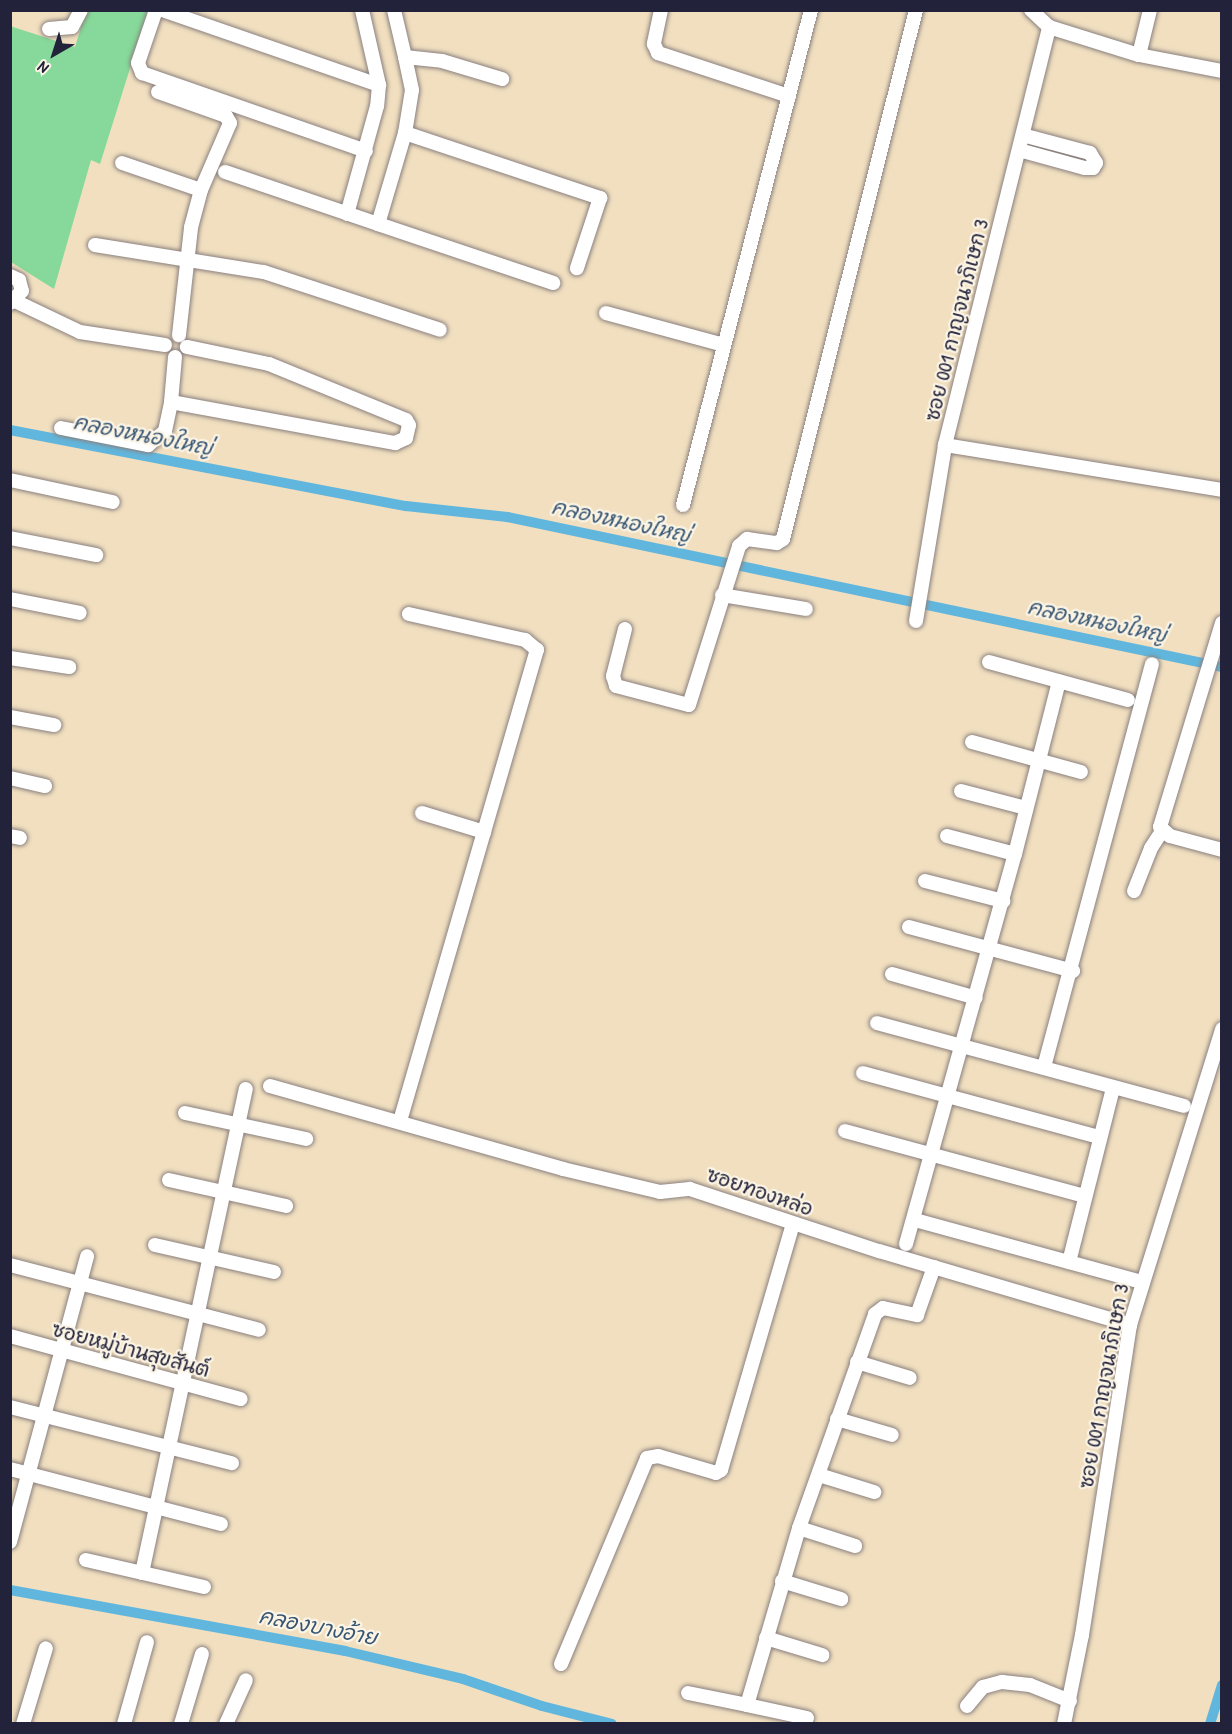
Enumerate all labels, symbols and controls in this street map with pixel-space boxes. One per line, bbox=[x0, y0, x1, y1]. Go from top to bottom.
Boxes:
north arrow bbox=[24, 24, 84, 84]
text: N bbox=[32, 57, 53, 79]
street label: ซอย 001 กาญจนาภิเษก 3 bbox=[919, 216, 993, 424]
water label: คลองหนองใหญ่ bbox=[71, 409, 215, 461]
water label: คลองหนองใหญ่ bbox=[549, 494, 693, 548]
water label: คลองหนองใหญ่ bbox=[1025, 594, 1169, 648]
street label: ซอยทองหล่อ bbox=[704, 1162, 816, 1220]
street label: ซอย 001 กาญจนาภิเษก 3 bbox=[1073, 1282, 1133, 1490]
street label: ซอยหมู่บ้านสุขสันต์ bbox=[49, 1316, 213, 1382]
water label: คลองบางอ้าย bbox=[257, 1603, 379, 1651]

